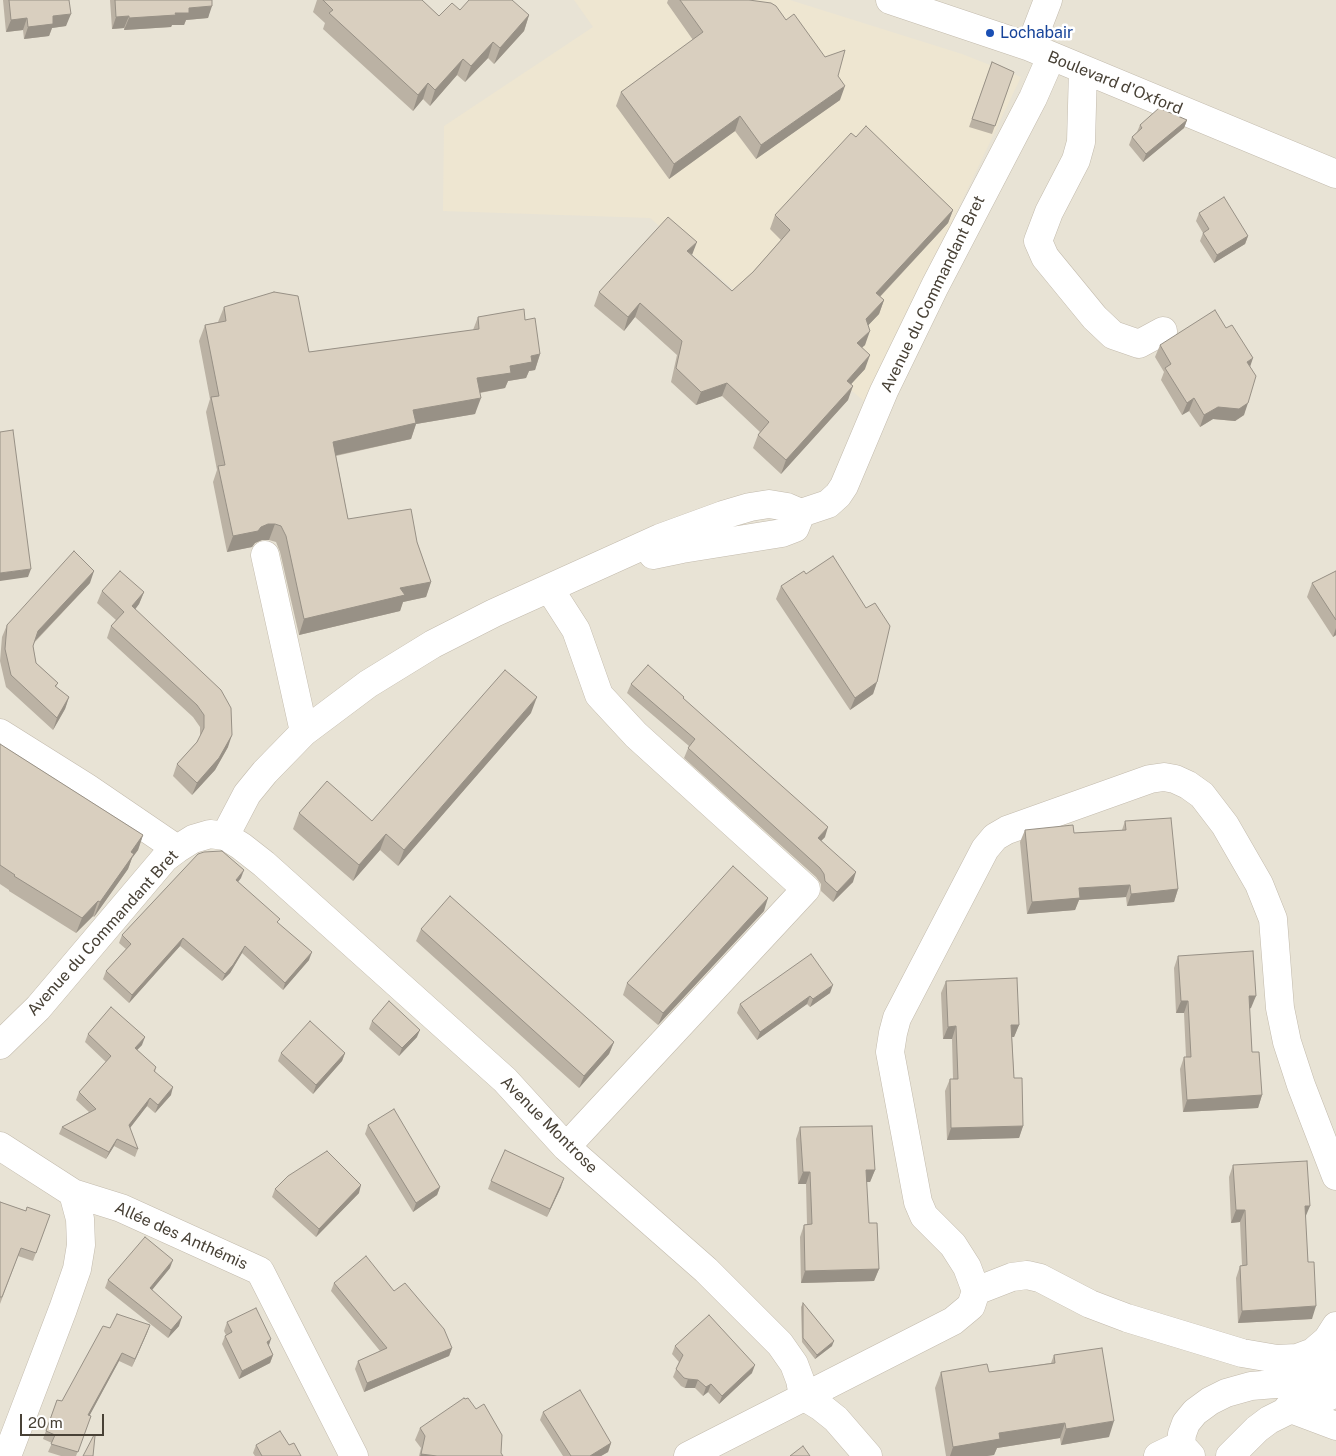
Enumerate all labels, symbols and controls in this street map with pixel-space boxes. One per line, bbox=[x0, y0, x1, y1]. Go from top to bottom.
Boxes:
place label: Lochabair bbox=[1000, 23, 1073, 43]
marker: Lochabair bbox=[984, 27, 996, 39]
street label: Boulevard d'Oxford bbox=[1045, 47, 1185, 119]
street label: Avenue du Commandant Bret bbox=[877, 192, 989, 396]
street label: Avenue du Commandant Bret bbox=[23, 846, 183, 1020]
street label: Avenue Montrose bbox=[496, 1072, 602, 1178]
street label: Allée des Anthémis bbox=[111, 1198, 251, 1274]
scale bar bbox=[22, 1404, 106, 1436]
text: 20 m bbox=[28, 1414, 63, 1431]

